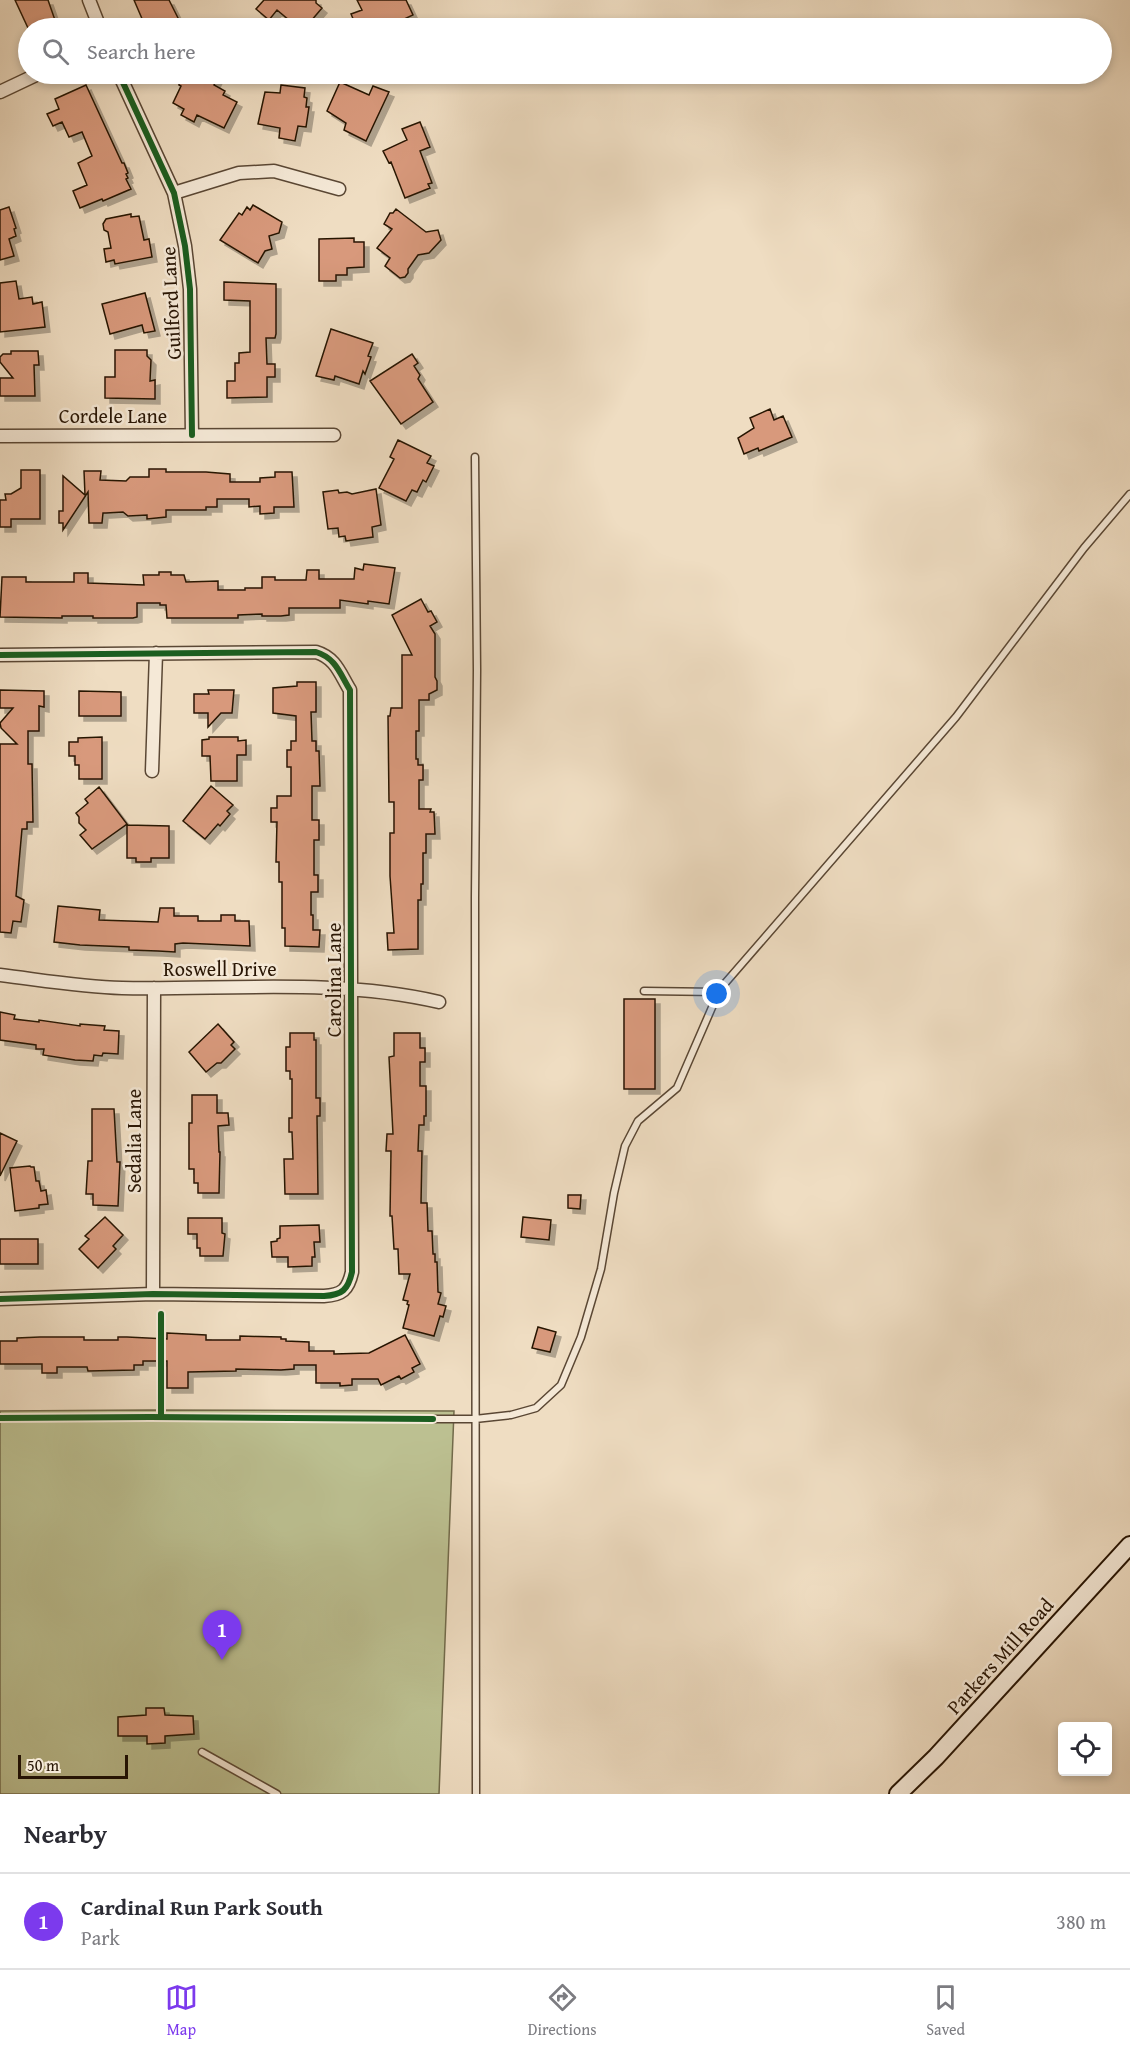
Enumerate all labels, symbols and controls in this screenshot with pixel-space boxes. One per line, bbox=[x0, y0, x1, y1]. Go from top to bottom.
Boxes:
search box bbox=[18, 18, 1112, 84]
icon: search bbox=[39, 35, 72, 68]
text: Search here bbox=[87, 35, 196, 67]
street label: Guilford Lane bbox=[153, 246, 188, 360]
street label: Cordele Lane bbox=[59, 401, 167, 430]
street label: Carolina Lane bbox=[319, 923, 348, 1037]
street label: Roswell Drive bbox=[163, 954, 277, 983]
your location bbox=[702, 979, 731, 1008]
street label: Sedalia Lane bbox=[119, 1089, 148, 1193]
street label: Parkers Mill Road bbox=[939, 1591, 1060, 1720]
pin: 1 bbox=[202, 1610, 242, 1660]
map controls bbox=[1058, 1722, 1112, 1776]
button: locate bbox=[1058, 1722, 1112, 1776]
scale bar bbox=[18, 1752, 128, 1780]
text: 50 m bbox=[27, 1753, 59, 1777]
text: Nearby bbox=[24, 1814, 107, 1853]
text: Cardinal Run Park South bbox=[81, 1891, 323, 1923]
text: 1 bbox=[38, 1907, 49, 1936]
text: 380 m bbox=[1056, 1907, 1106, 1936]
text: Park bbox=[81, 1923, 120, 1952]
tab: Map bbox=[165, 1981, 198, 2041]
tab: Directions bbox=[528, 1981, 597, 2041]
tab: Saved bbox=[926, 1981, 965, 2041]

